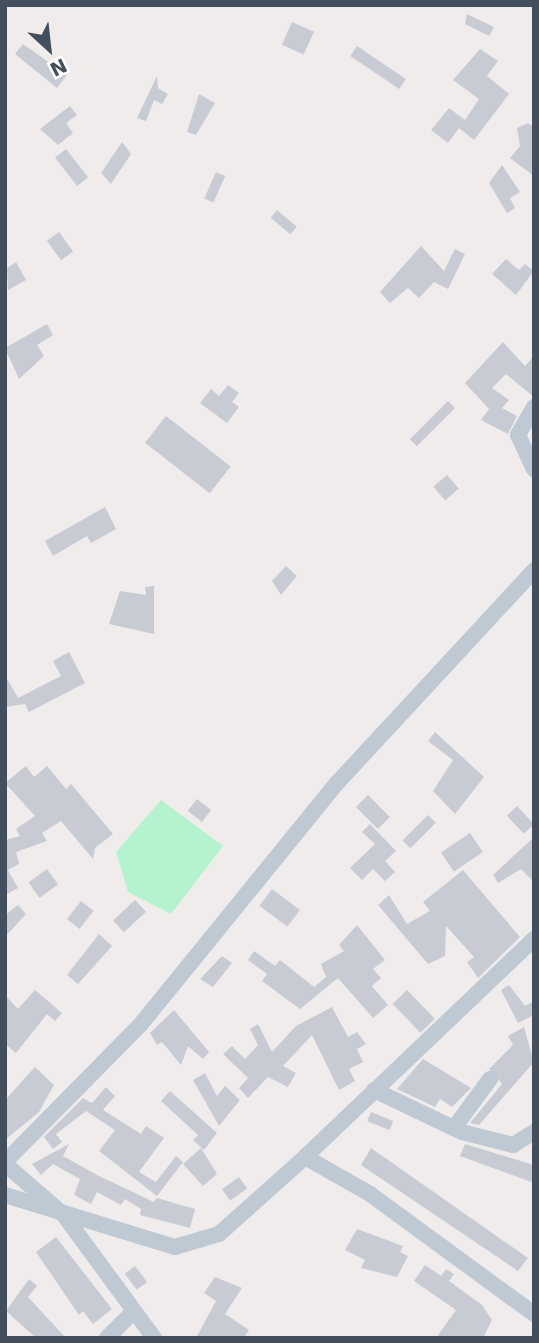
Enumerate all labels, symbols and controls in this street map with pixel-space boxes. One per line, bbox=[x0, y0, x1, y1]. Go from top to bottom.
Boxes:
north arrow bbox=[14, 14, 84, 84]
text: N bbox=[46, 54, 71, 81]

